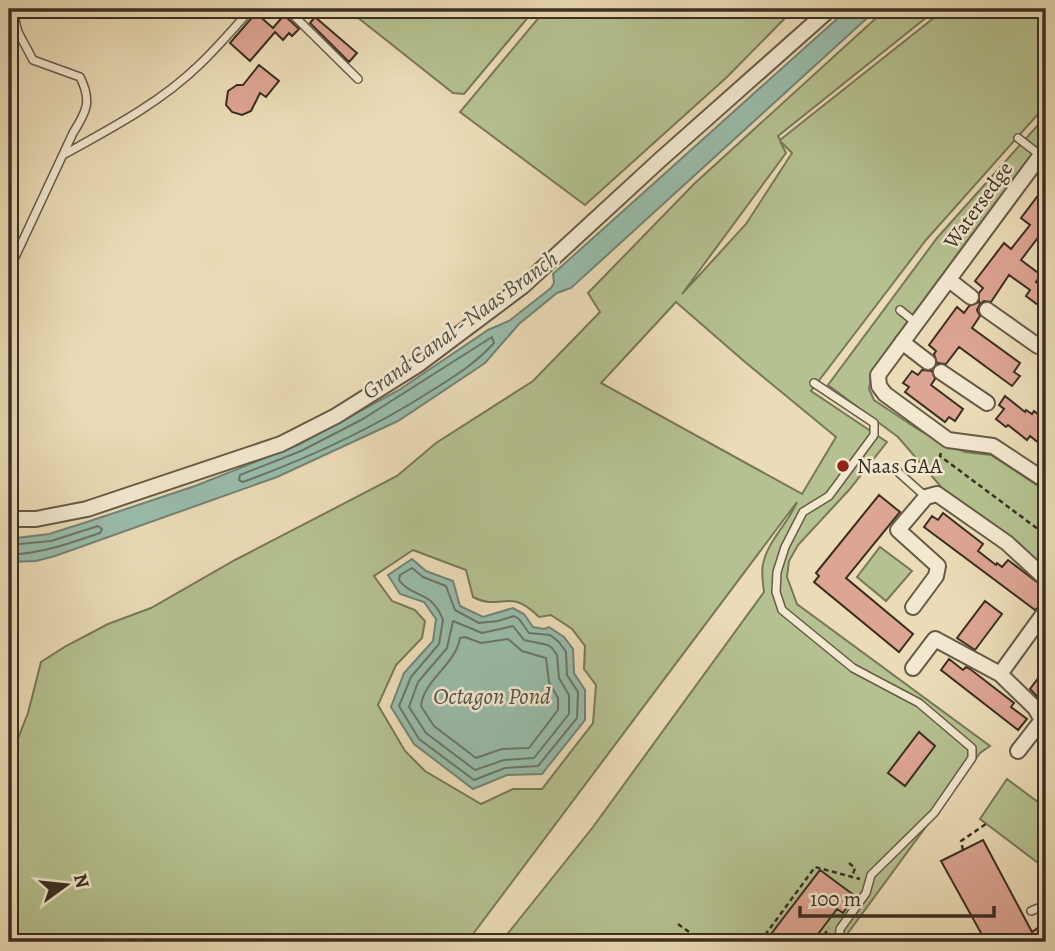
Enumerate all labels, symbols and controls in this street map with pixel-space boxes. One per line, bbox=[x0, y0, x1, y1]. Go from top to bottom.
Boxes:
street label: Watersedge bbox=[936, 156, 1019, 255]
water label: Grand Canal - Naas Branch bbox=[356, 243, 564, 407]
place label: Naas GAA bbox=[857, 452, 943, 480]
marker: Naas GAA bbox=[835, 458, 851, 474]
water label: Octagon Pond bbox=[433, 681, 551, 712]
north arrow bbox=[32, 850, 102, 920]
text: N bbox=[67, 871, 96, 891]
scale bar bbox=[800, 874, 994, 918]
text: 100 m bbox=[810, 885, 861, 913]

